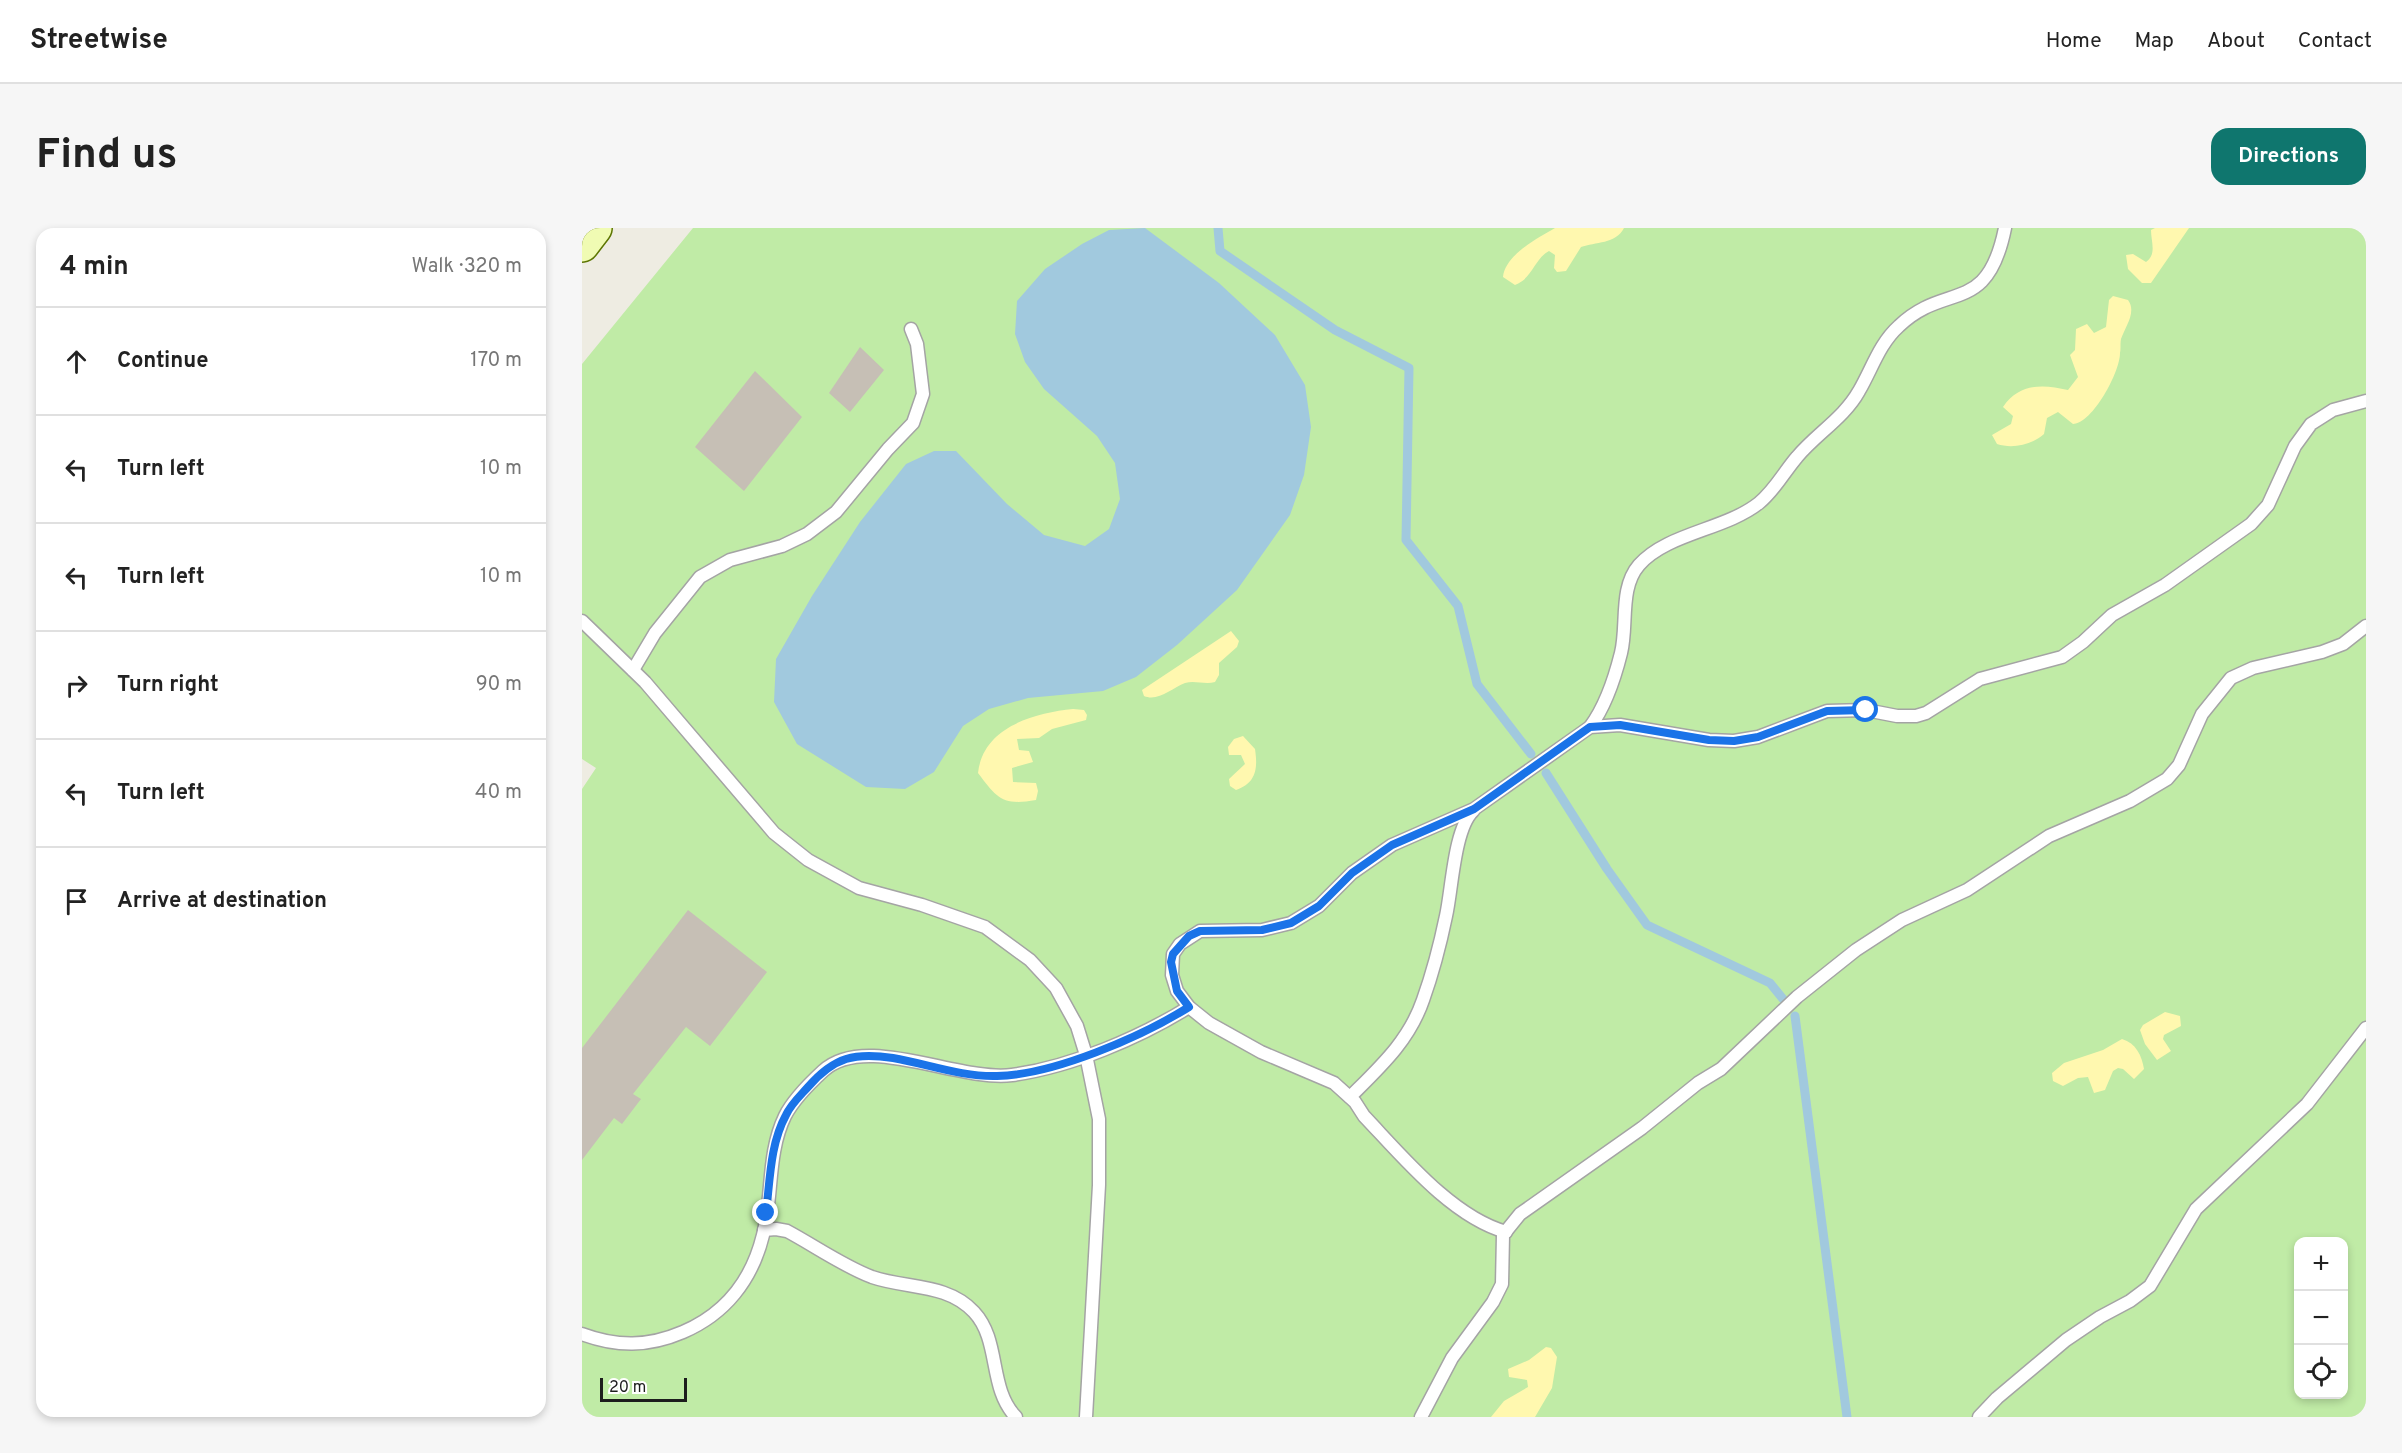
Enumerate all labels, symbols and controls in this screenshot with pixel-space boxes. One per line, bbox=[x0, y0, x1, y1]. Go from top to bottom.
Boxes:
text: Streetwise bbox=[30, 23, 168, 59]
text: Home bbox=[2046, 28, 2102, 55]
text: Map bbox=[2135, 28, 2174, 55]
text: About bbox=[2207, 28, 2265, 55]
text: Contact bbox=[2298, 28, 2372, 55]
button: Directions bbox=[2211, 128, 2366, 185]
text: Find us bbox=[36, 130, 177, 183]
text: 4 min bbox=[60, 251, 129, 284]
text: Walk · 320 m bbox=[412, 254, 522, 280]
icon: ahead bbox=[60, 345, 93, 378]
text: Continue bbox=[117, 348, 208, 375]
text: 170 m bbox=[470, 348, 522, 374]
icon: left bbox=[60, 453, 93, 486]
text: Turn left bbox=[117, 456, 205, 483]
text: 10 m bbox=[480, 456, 522, 482]
icon: left bbox=[60, 561, 93, 594]
text: Turn left bbox=[117, 564, 205, 591]
text: 10 m bbox=[480, 564, 522, 590]
icon: right bbox=[60, 669, 93, 702]
text: Turn right bbox=[117, 672, 219, 699]
text: 90 m bbox=[476, 672, 522, 698]
route start bbox=[1852, 696, 1878, 722]
icon: left bbox=[60, 777, 93, 810]
text: Turn left bbox=[117, 780, 205, 807]
text: 40 m bbox=[475, 780, 522, 806]
icon: arrive bbox=[60, 885, 93, 918]
text: Arrive at destination bbox=[117, 888, 327, 915]
route end bbox=[752, 1199, 778, 1225]
map controls bbox=[2294, 1237, 2348, 1399]
button: + bbox=[2294, 1237, 2348, 1291]
button: − bbox=[2294, 1291, 2348, 1345]
button: locate bbox=[2294, 1345, 2348, 1399]
scale bar bbox=[600, 1375, 687, 1402]
text: 20 m bbox=[609, 1378, 646, 1398]

